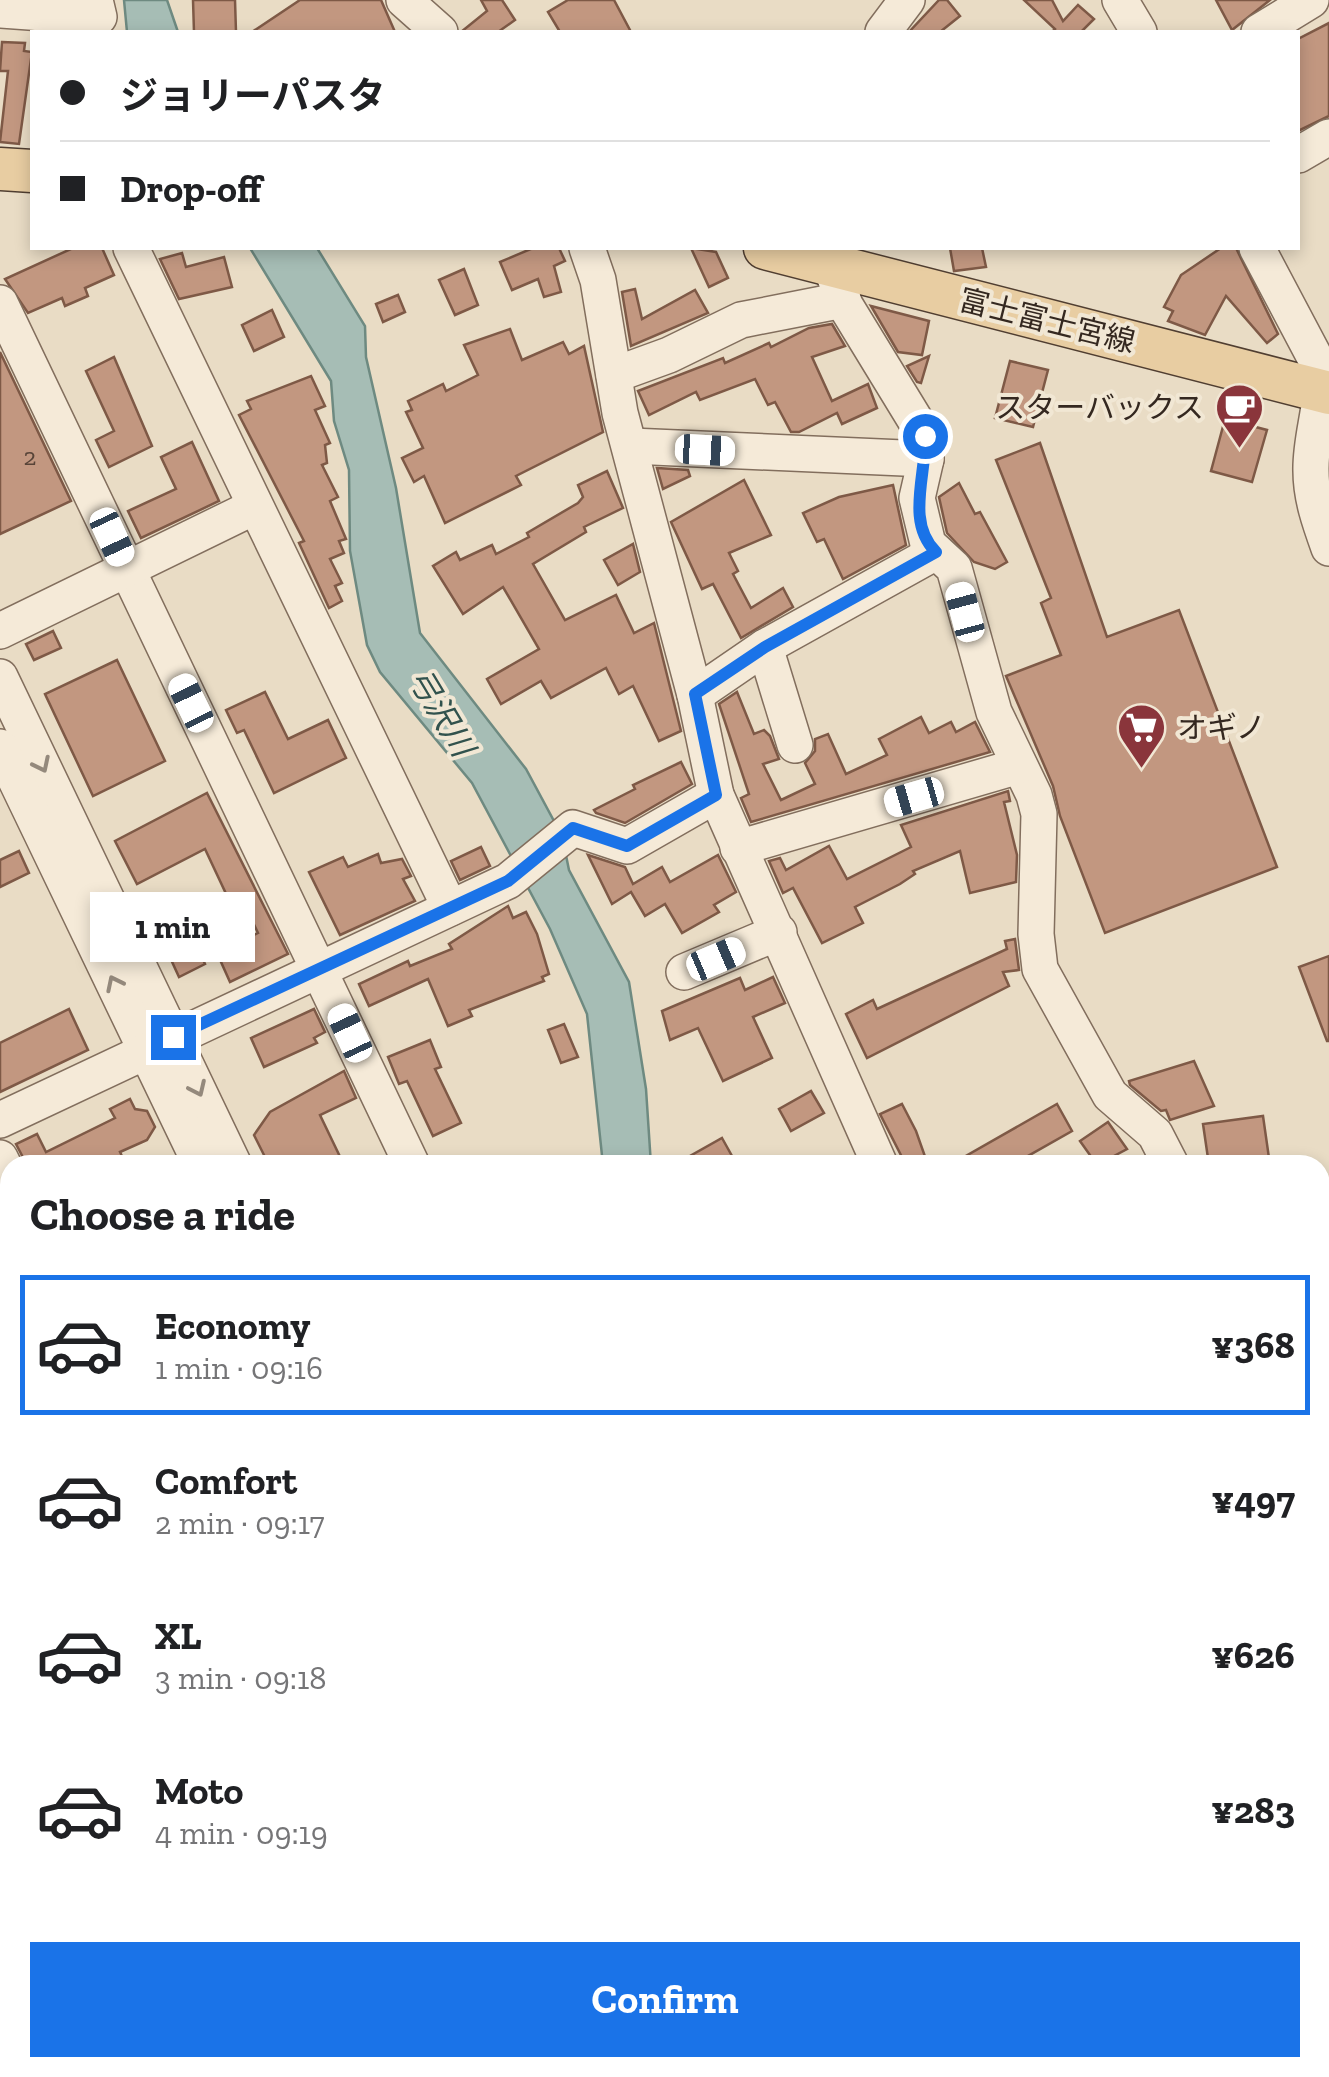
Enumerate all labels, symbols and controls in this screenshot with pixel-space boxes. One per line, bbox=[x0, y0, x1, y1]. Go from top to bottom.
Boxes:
text: ジョリーパスタ bbox=[120, 73, 386, 119]
text: Drop-off bbox=[120, 166, 261, 212]
street label: 富士富士宮線 bbox=[955, 282, 1139, 360]
cafe icon: スターバックス bbox=[1213, 382, 1265, 450]
place label: スターバックス bbox=[995, 390, 1204, 426]
route start bbox=[903, 414, 948, 459]
car bbox=[674, 433, 736, 467]
house number: 2 bbox=[24, 441, 36, 471]
car bbox=[86, 503, 138, 571]
car bbox=[943, 579, 987, 645]
water label: 弓沢川 bbox=[400, 661, 484, 765]
car bbox=[164, 669, 218, 737]
supermarket icon: オギノ bbox=[1116, 702, 1168, 770]
place label: オギノ bbox=[1177, 710, 1266, 746]
one-way arrow bbox=[30, 754, 50, 772]
car bbox=[881, 774, 947, 820]
callout: 1 min bbox=[90, 892, 256, 962]
text: 1 min bbox=[135, 908, 210, 946]
car bbox=[683, 933, 749, 985]
one-way arrow bbox=[106, 975, 126, 993]
car bbox=[324, 999, 376, 1067]
route end bbox=[151, 1015, 196, 1060]
one-way arrow bbox=[185, 1079, 205, 1097]
text: Choose a ride bbox=[30, 1188, 295, 1242]
icon: car bbox=[35, 1300, 125, 1390]
text: Economy bbox=[155, 1303, 310, 1349]
text: ¥368 bbox=[1211, 1322, 1295, 1368]
text: 1 min · 09:16 bbox=[155, 1349, 323, 1387]
icon: car bbox=[35, 1455, 125, 1545]
text: Comfort bbox=[155, 1458, 297, 1504]
text: ¥497 bbox=[1212, 1477, 1295, 1523]
text: 2 min · 09:17 bbox=[155, 1504, 325, 1542]
icon: car bbox=[35, 1610, 125, 1700]
text: XL bbox=[155, 1613, 202, 1659]
text: ¥626 bbox=[1211, 1632, 1295, 1678]
text: 3 min · 09:18 bbox=[155, 1659, 327, 1697]
icon: car bbox=[35, 1765, 125, 1855]
text: Moto bbox=[155, 1768, 243, 1814]
text: ¥283 bbox=[1211, 1787, 1295, 1833]
text: 4 min · 09:19 bbox=[155, 1814, 328, 1852]
button: Confirm bbox=[30, 1942, 1300, 2057]

